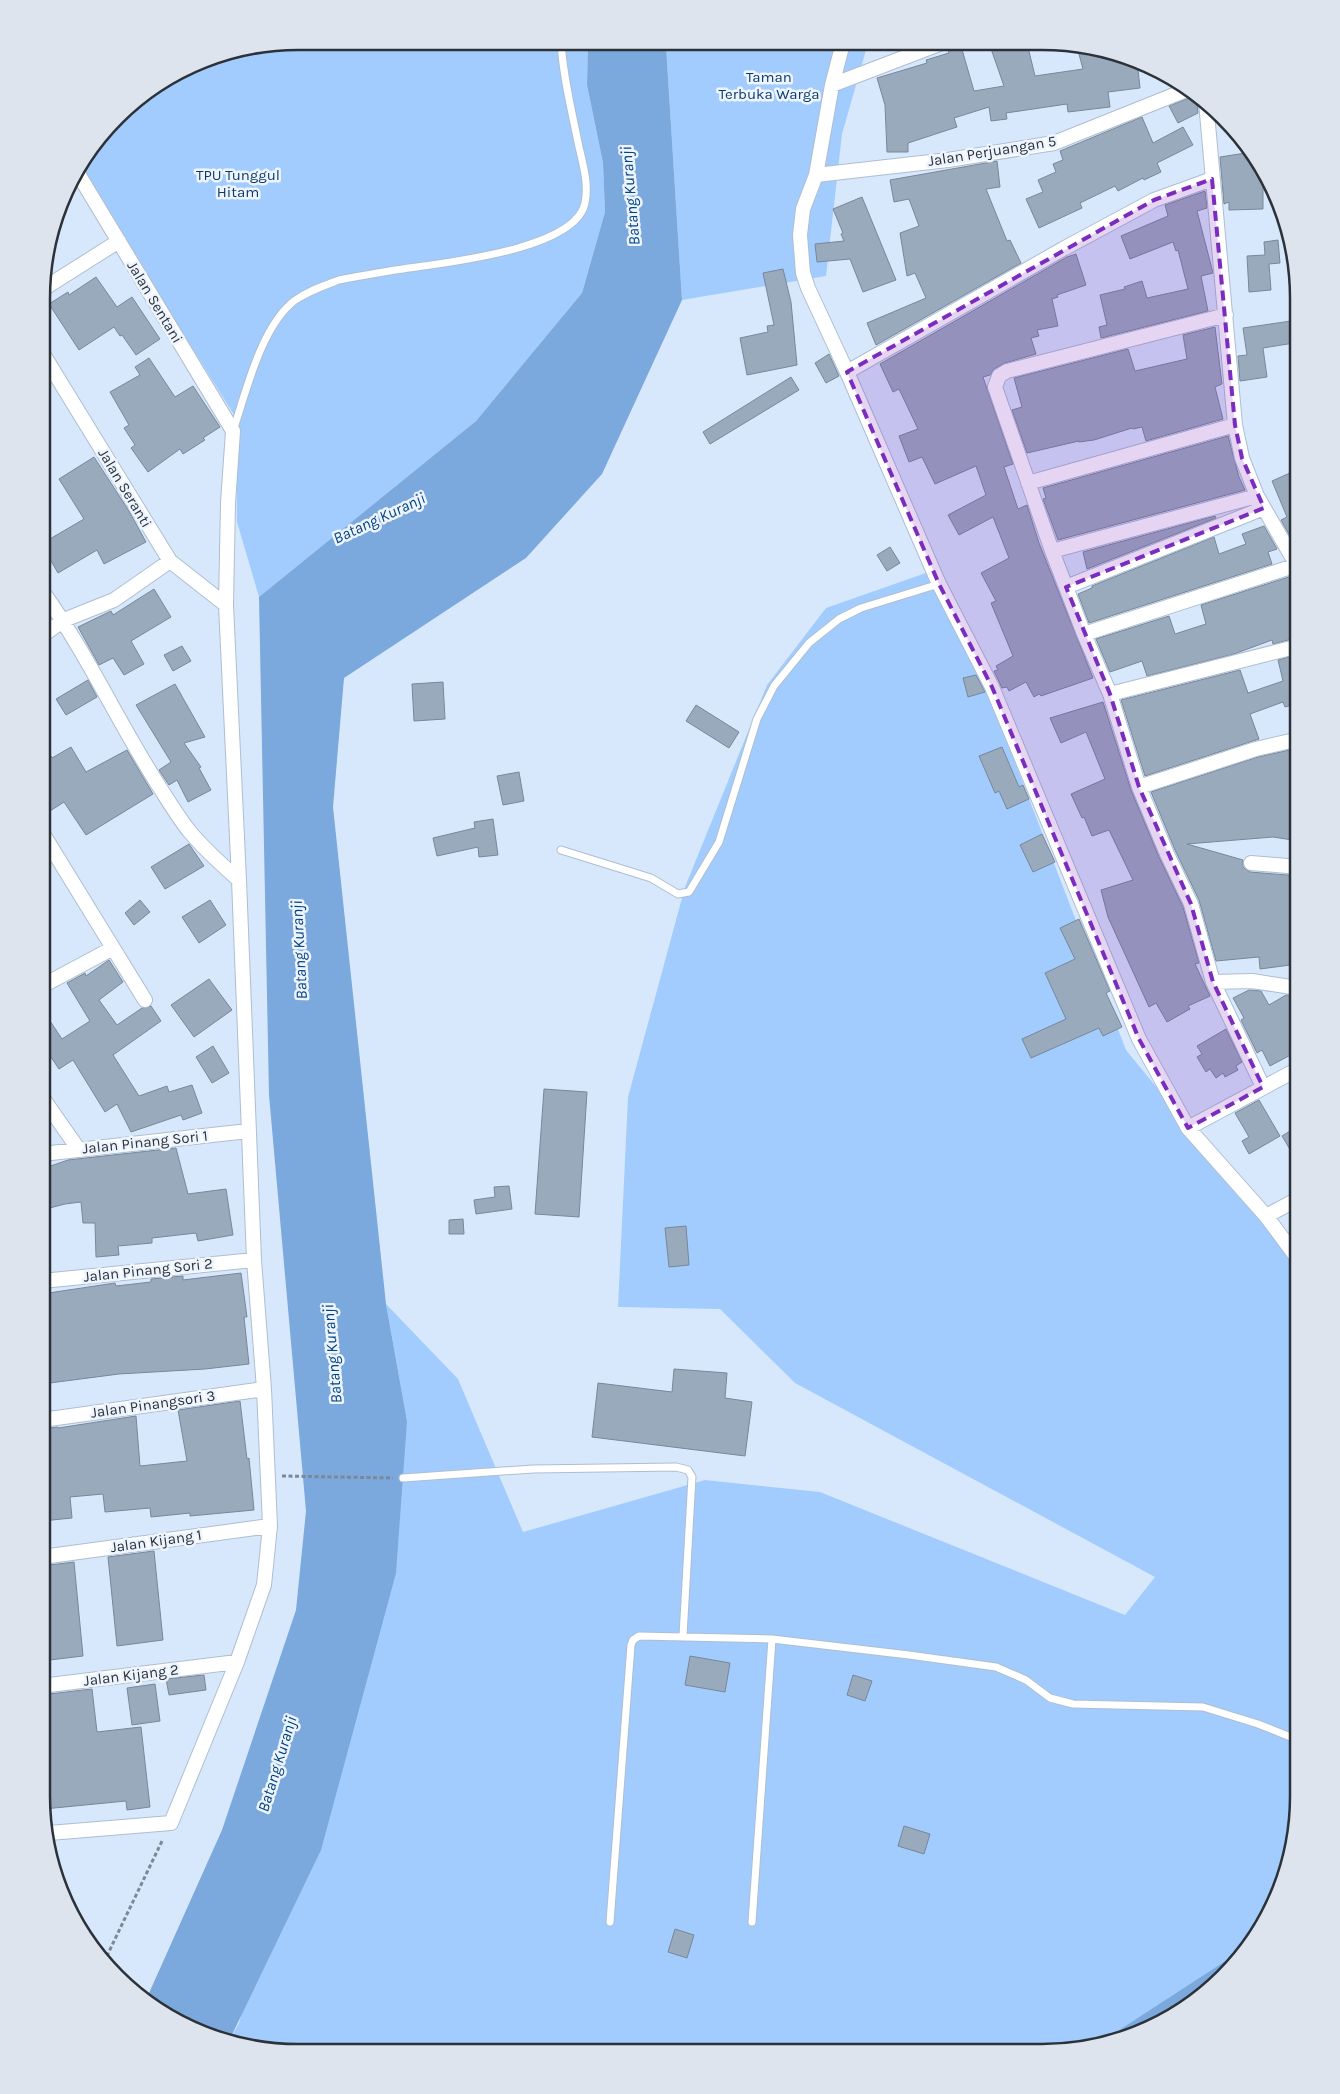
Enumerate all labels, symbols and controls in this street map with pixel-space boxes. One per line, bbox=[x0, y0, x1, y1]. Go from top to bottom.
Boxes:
park label: Taman Terbuka Warga bbox=[719, 68, 819, 103]
street label: Jalan Perjuangan 5 bbox=[927, 132, 1057, 170]
water label: Batang Kuranji bbox=[616, 146, 644, 246]
park label: TPU Tunggul Hitam bbox=[196, 166, 280, 201]
street label: Jalan Sentani bbox=[123, 258, 187, 346]
street label: Jalan Seranti bbox=[94, 445, 156, 531]
water label: Batang Kuranji bbox=[330, 488, 428, 548]
water label: Batang Kuranji bbox=[287, 900, 311, 1000]
street label: Jalan Pinang Sori 1 bbox=[81, 1126, 209, 1158]
street label: Jalan Pinang Sori 2 bbox=[82, 1254, 214, 1286]
water label: Batang Kuranji bbox=[318, 1304, 346, 1404]
street label: Jalan Pinangsori 3 bbox=[90, 1386, 216, 1422]
street label: Jalan Kijang 1 bbox=[109, 1526, 203, 1556]
street label: Jalan Kijang 2 bbox=[82, 1660, 180, 1690]
water label: Batang Kuranji bbox=[253, 1714, 301, 1814]

